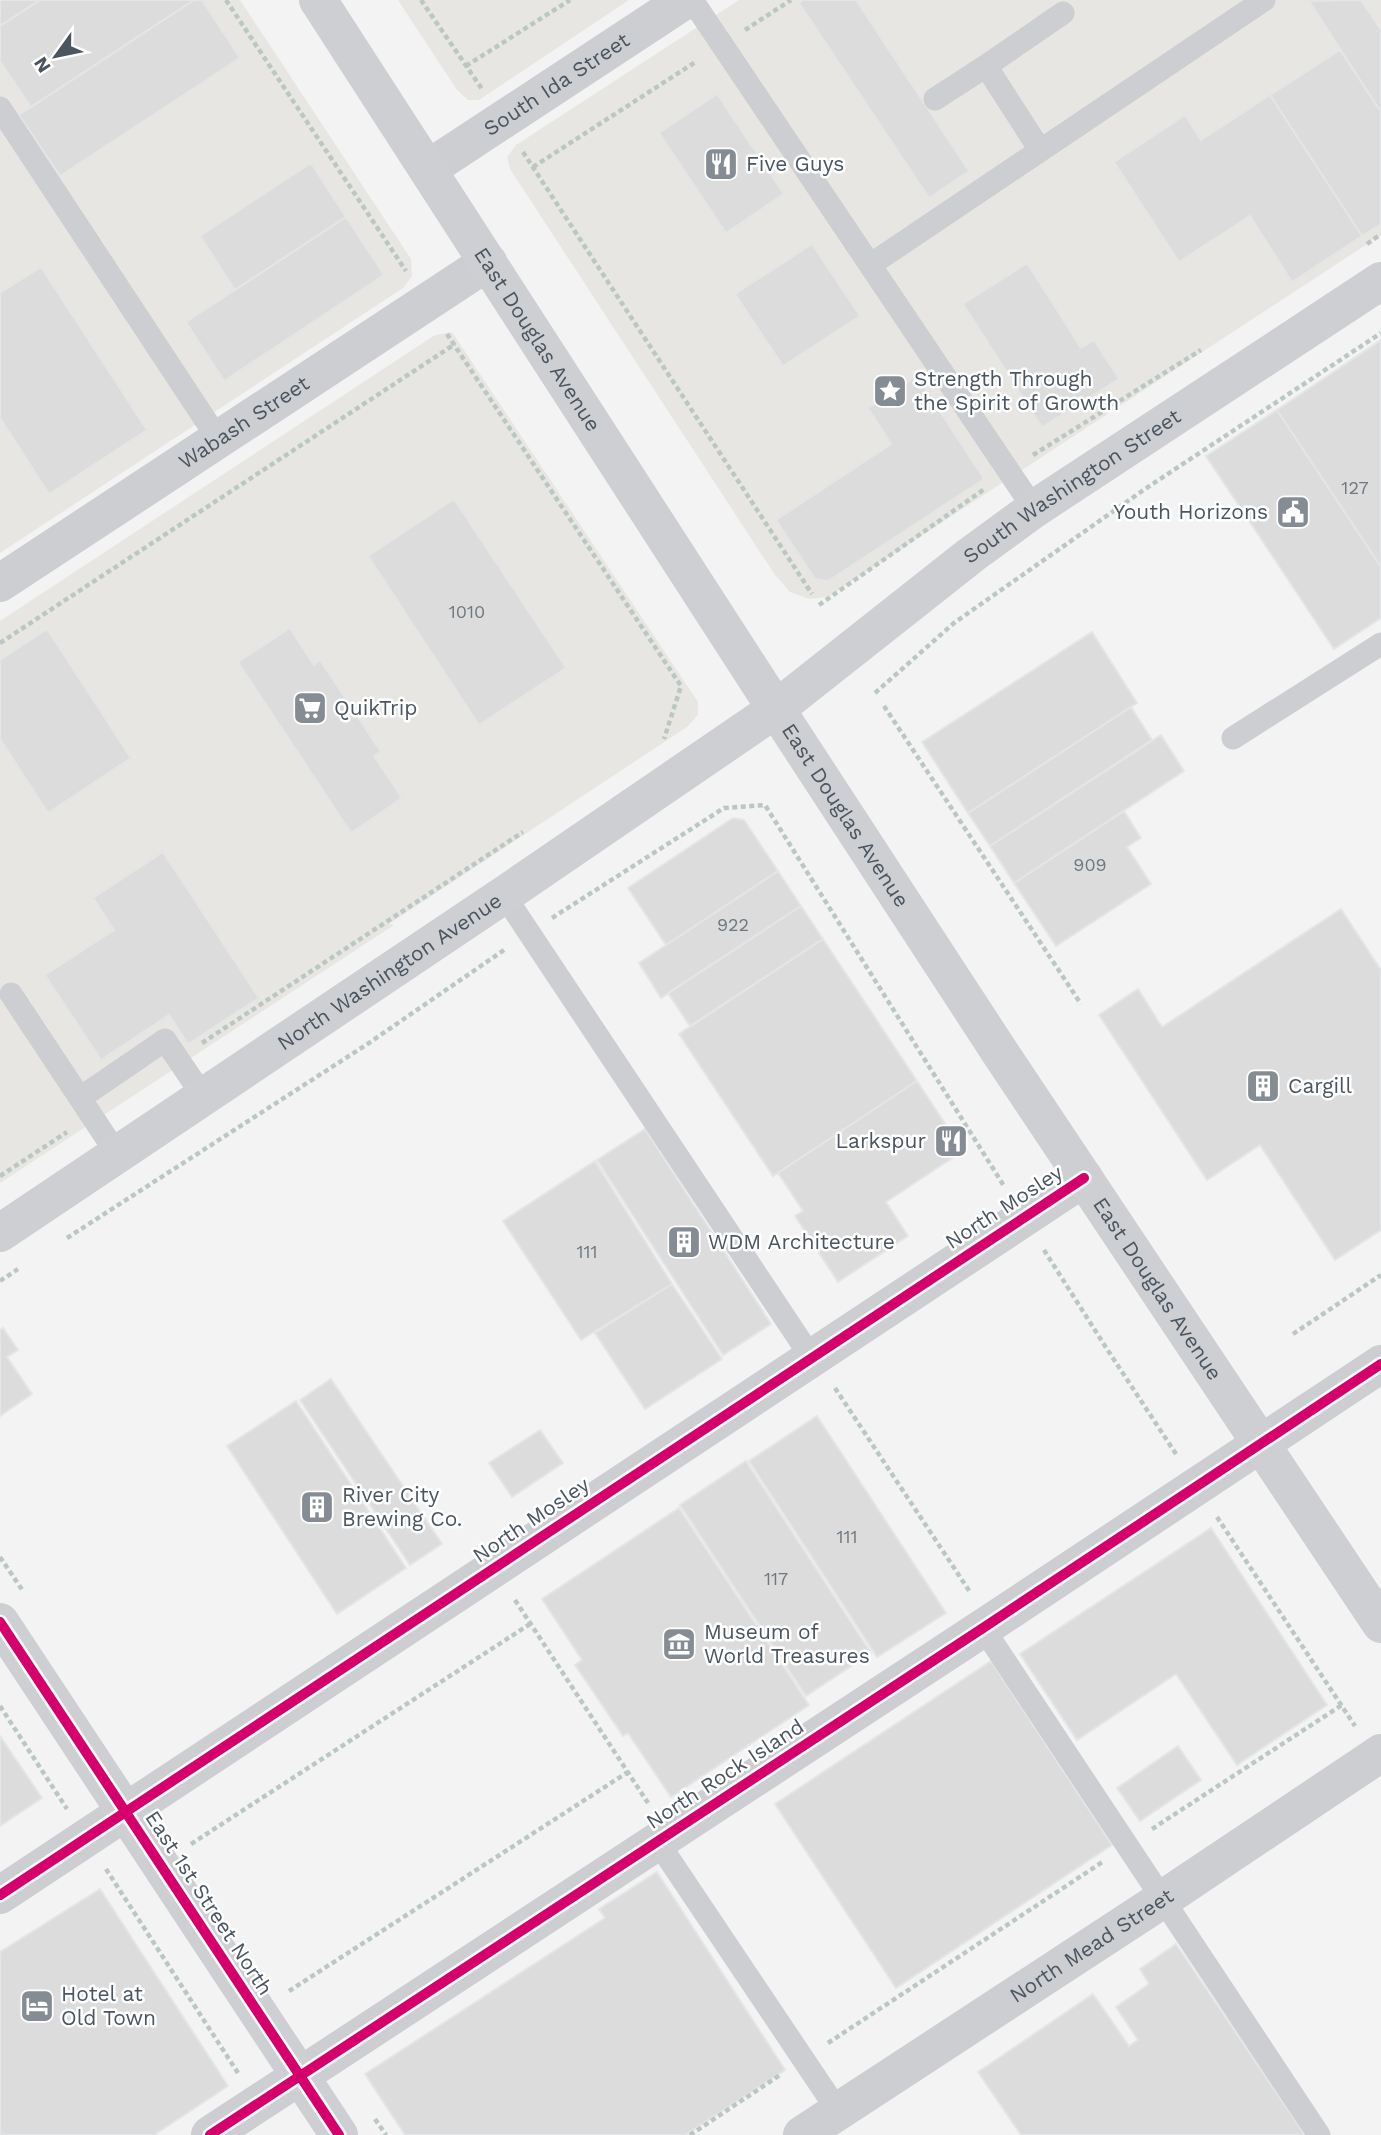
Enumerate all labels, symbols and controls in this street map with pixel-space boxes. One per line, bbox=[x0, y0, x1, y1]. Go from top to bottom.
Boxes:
north arrow bbox=[21, 21, 91, 91]
street label: South Ida Street bbox=[479, 27, 634, 141]
text: N bbox=[29, 53, 56, 77]
restaurant icon: Five Guys bbox=[702, 145, 740, 183]
place label: Five Guys bbox=[746, 151, 844, 176]
street label: East Douglas Avenue bbox=[469, 242, 606, 436]
place label: Strength Through the Spirit of Growth bbox=[914, 366, 1119, 415]
street label: Wabash Street bbox=[174, 370, 314, 474]
place icon: Strength Through the Spirit of Growth bbox=[871, 372, 909, 410]
street label: South Washington Street bbox=[958, 403, 1185, 569]
house number: 127 bbox=[1341, 477, 1369, 498]
public building icon: Youth Horizons bbox=[1274, 493, 1312, 531]
place label: Youth Horizons bbox=[1113, 499, 1268, 524]
house number: 1010 bbox=[449, 601, 485, 622]
supermarket icon: QuikTrip bbox=[291, 689, 329, 727]
place label: QuikTrip bbox=[334, 695, 417, 720]
street label: East Douglas Avenue bbox=[777, 718, 915, 912]
house number: 909 bbox=[1073, 854, 1107, 875]
street label: North Washington Avenue bbox=[272, 887, 506, 1055]
house number: 922 bbox=[717, 914, 749, 935]
building icon: Cargill bbox=[1244, 1067, 1282, 1105]
place label: Cargill bbox=[1288, 1073, 1353, 1098]
restaurant icon: Larkspur bbox=[932, 1122, 970, 1160]
place label: Larkspur bbox=[836, 1128, 926, 1153]
street label: North Mosley bbox=[940, 1159, 1067, 1254]
street label: East Douglas Avenue bbox=[1088, 1192, 1228, 1385]
building icon: WDM Architecture bbox=[665, 1223, 703, 1261]
place label: WDM Architecture bbox=[708, 1229, 895, 1254]
house number: 111 bbox=[576, 1241, 598, 1262]
street label: North Mosley bbox=[468, 1471, 594, 1568]
place label: River City Brewing Co. bbox=[342, 1482, 462, 1531]
building icon: River City Brewing Co. bbox=[298, 1488, 336, 1526]
house number: 111 bbox=[836, 1526, 858, 1547]
house number: 117 bbox=[764, 1568, 788, 1589]
place label: Museum of World Treasures bbox=[704, 1619, 870, 1668]
museum icon: Museum of World Treasures bbox=[660, 1625, 698, 1663]
street label: North Rock Island bbox=[641, 1713, 808, 1834]
street label: East 1st Street North bbox=[140, 1806, 278, 2000]
street label: North Mead Street bbox=[1005, 1883, 1178, 2008]
place label: Hotel at Old Town bbox=[61, 1981, 156, 2030]
hotel icon: Hotel at Old Town bbox=[18, 1987, 56, 2025]

